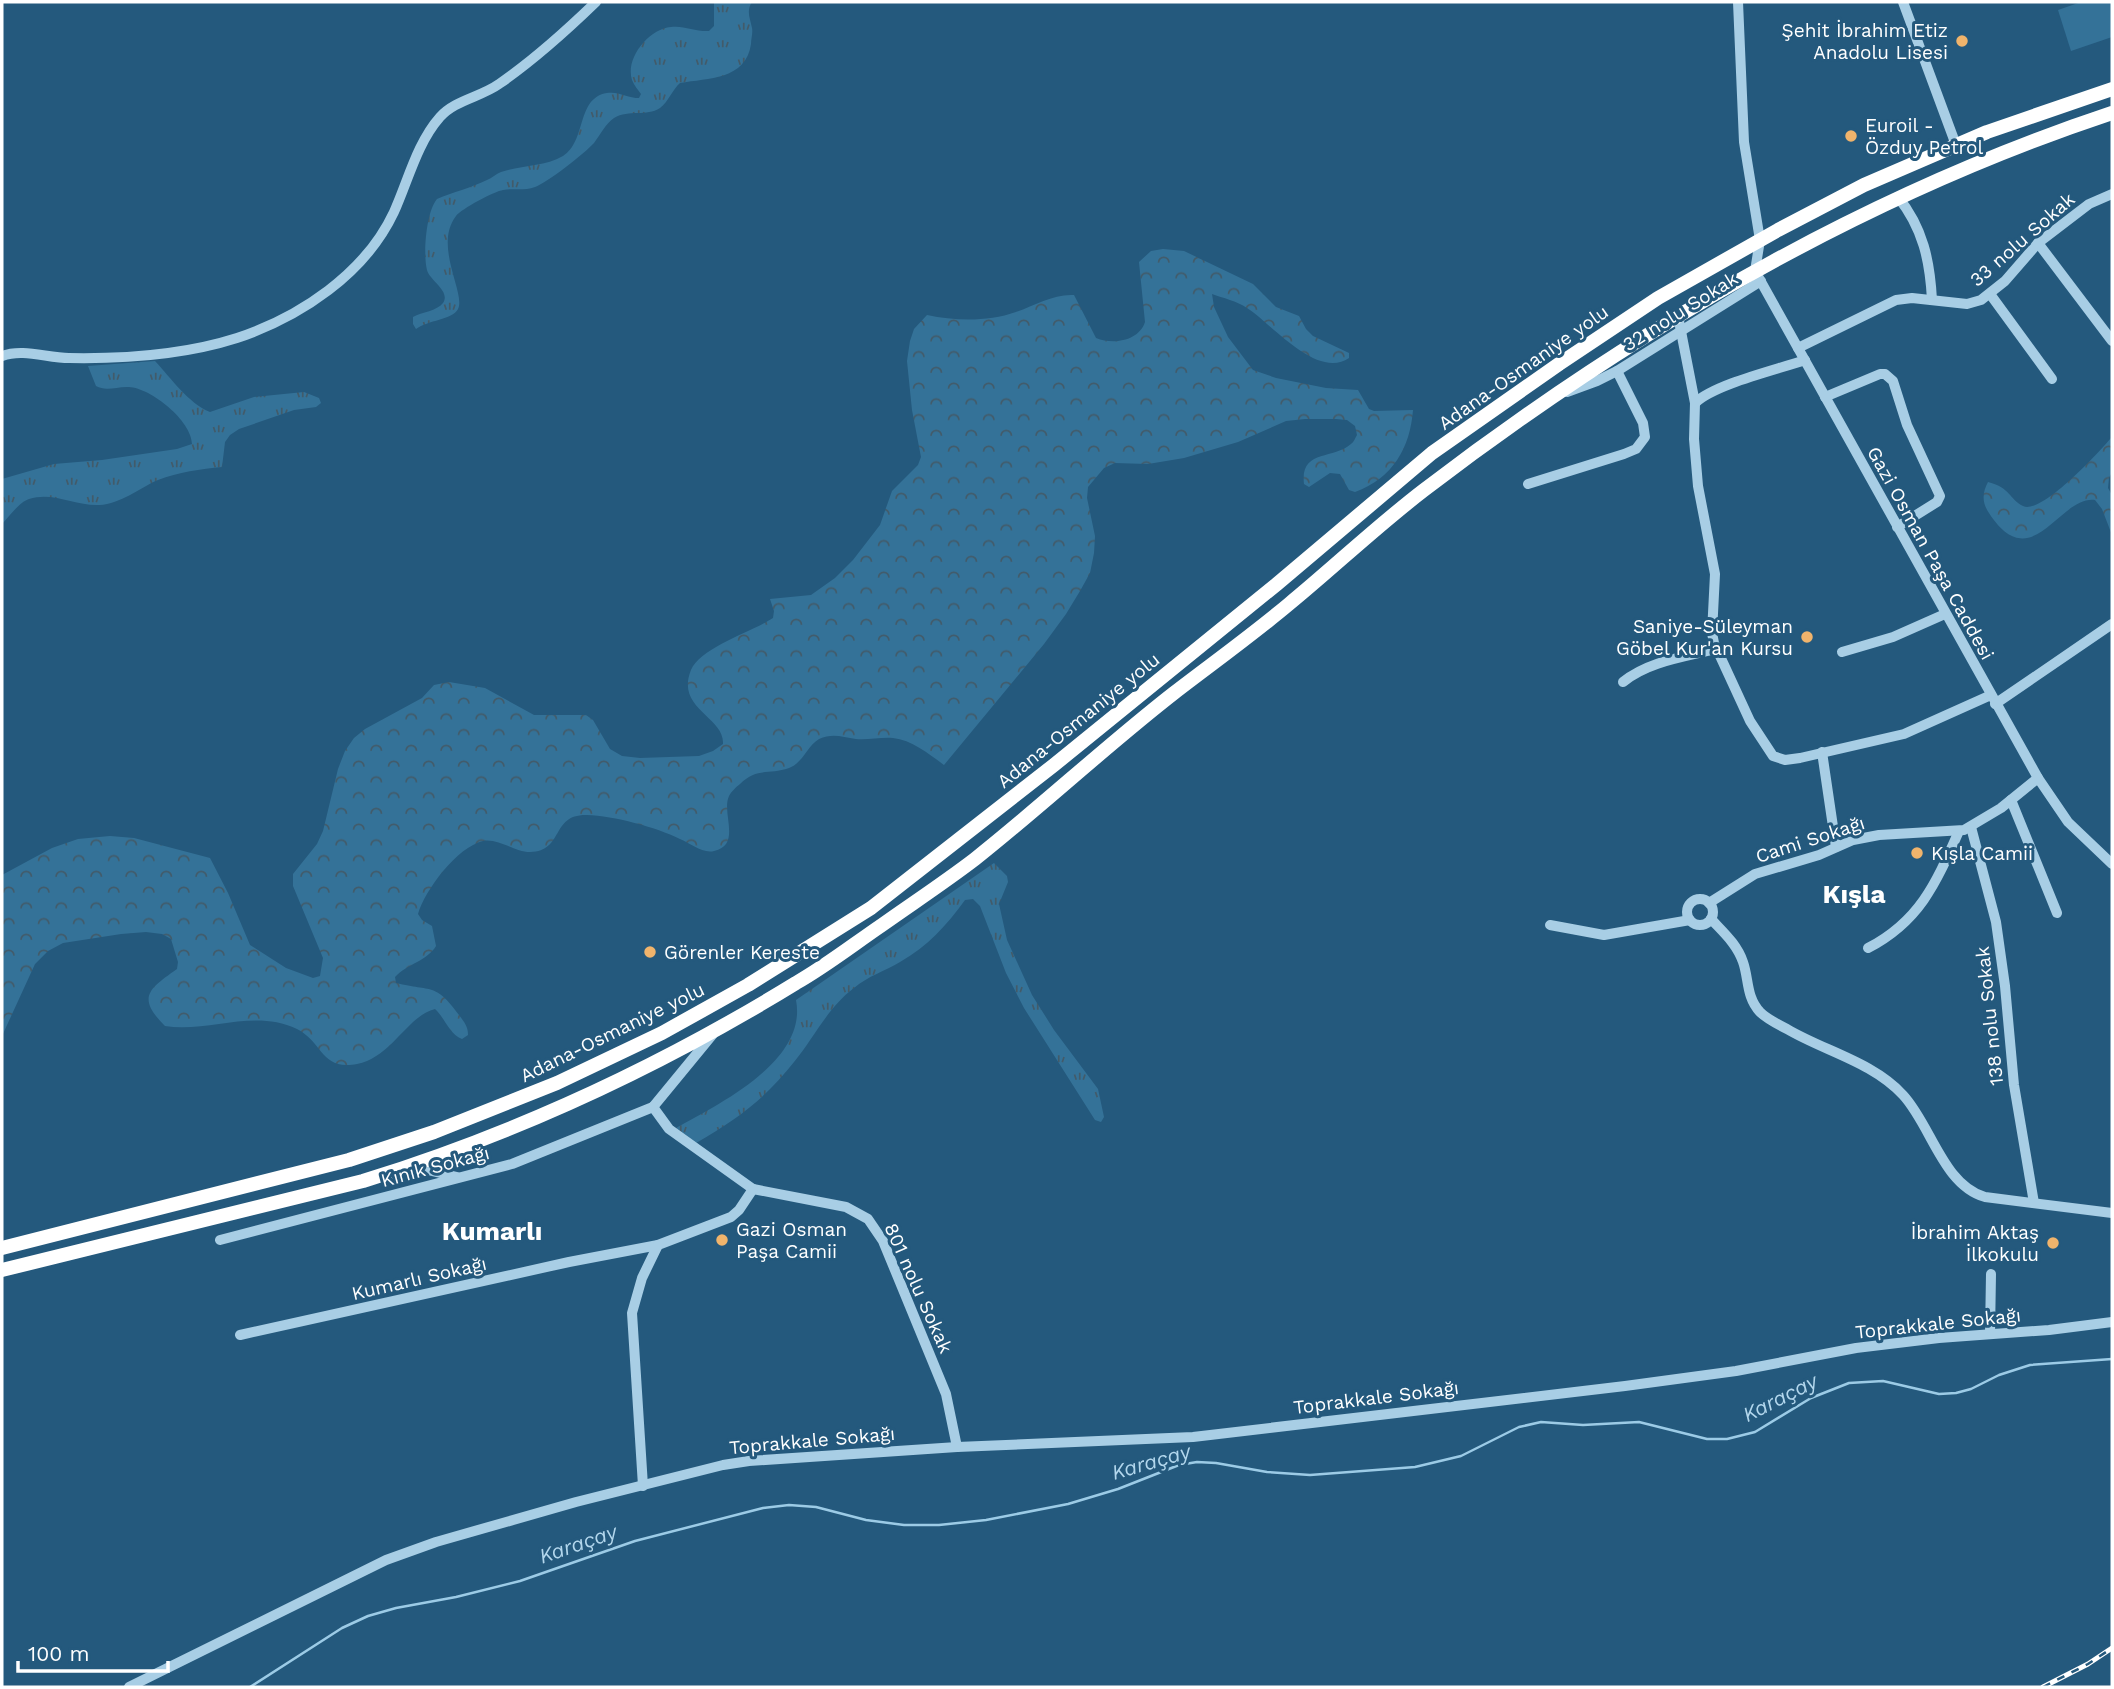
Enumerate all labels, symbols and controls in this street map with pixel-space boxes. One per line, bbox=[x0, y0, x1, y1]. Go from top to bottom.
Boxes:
place label: Şehit İbrahim Etiz Anadolu Lisesi bbox=[1782, 19, 1948, 64]
marker: Şehit İbrahim Etiz Anadolu Lisesi bbox=[1954, 33, 1970, 49]
place label: Euroil - Özduy Petrol bbox=[1865, 114, 1983, 159]
marker: Euroil - Özduy Petrol bbox=[1843, 128, 1859, 144]
street label: 33 nolu Sokak bbox=[1965, 187, 2080, 291]
street label: 32 nolu Sokak bbox=[1618, 267, 1742, 356]
street label: Adana-Osmaniye yolu bbox=[1434, 300, 1613, 435]
street label: Gazi Osman Paşa Caddesi bbox=[1862, 443, 1999, 664]
place label: Saniye-Süleyman Göbel Kur'an Kursu bbox=[1616, 615, 1793, 660]
marker: Saniye-Süleyman Göbel Kur'an Kursu bbox=[1799, 629, 1815, 645]
street label: Adana-Osmaniye yolu bbox=[992, 648, 1164, 793]
street label: Cami Sokağı bbox=[1753, 811, 1868, 868]
place label: Kışla Camii bbox=[1931, 842, 2033, 865]
marker: Kışla Camii bbox=[1909, 845, 1925, 861]
district label: Kışla bbox=[1822, 879, 1886, 909]
place label: Görenler Kereste bbox=[664, 941, 820, 964]
marker: Görenler Kereste bbox=[642, 944, 658, 960]
street label: 138 nolu Sokak bbox=[1971, 945, 2008, 1087]
street label: Adana-Osmaniye yolu bbox=[516, 978, 708, 1087]
street label: Kınık Sokağı bbox=[378, 1141, 492, 1192]
district label: Kumarlı bbox=[442, 1216, 542, 1246]
place label: Gazi Osman Paşa Camii bbox=[736, 1218, 847, 1263]
street label: 801 nolu Sokak bbox=[880, 1219, 958, 1357]
place label: İbrahim Aktaş İlkokulu bbox=[1911, 1221, 2039, 1266]
marker: Gazi Osman Paşa Camii bbox=[714, 1232, 730, 1248]
marker: İbrahim Aktaş İlkokulu bbox=[2045, 1235, 2061, 1251]
street label: Kumarlı Sokağı bbox=[349, 1252, 489, 1305]
street label: Toprakkale Sokağı bbox=[1854, 1303, 2022, 1344]
water label: Karaçay bbox=[1738, 1367, 1823, 1427]
street label: Toprakkale Sokağı bbox=[1292, 1376, 1460, 1419]
street label: Toprakkale Sokağı bbox=[728, 1422, 896, 1459]
water label: Karaçay bbox=[1109, 1438, 1195, 1485]
water label: Karaçay bbox=[536, 1518, 621, 1569]
scale bar bbox=[18, 1630, 168, 1674]
text: 100 m bbox=[28, 1641, 90, 1666]

